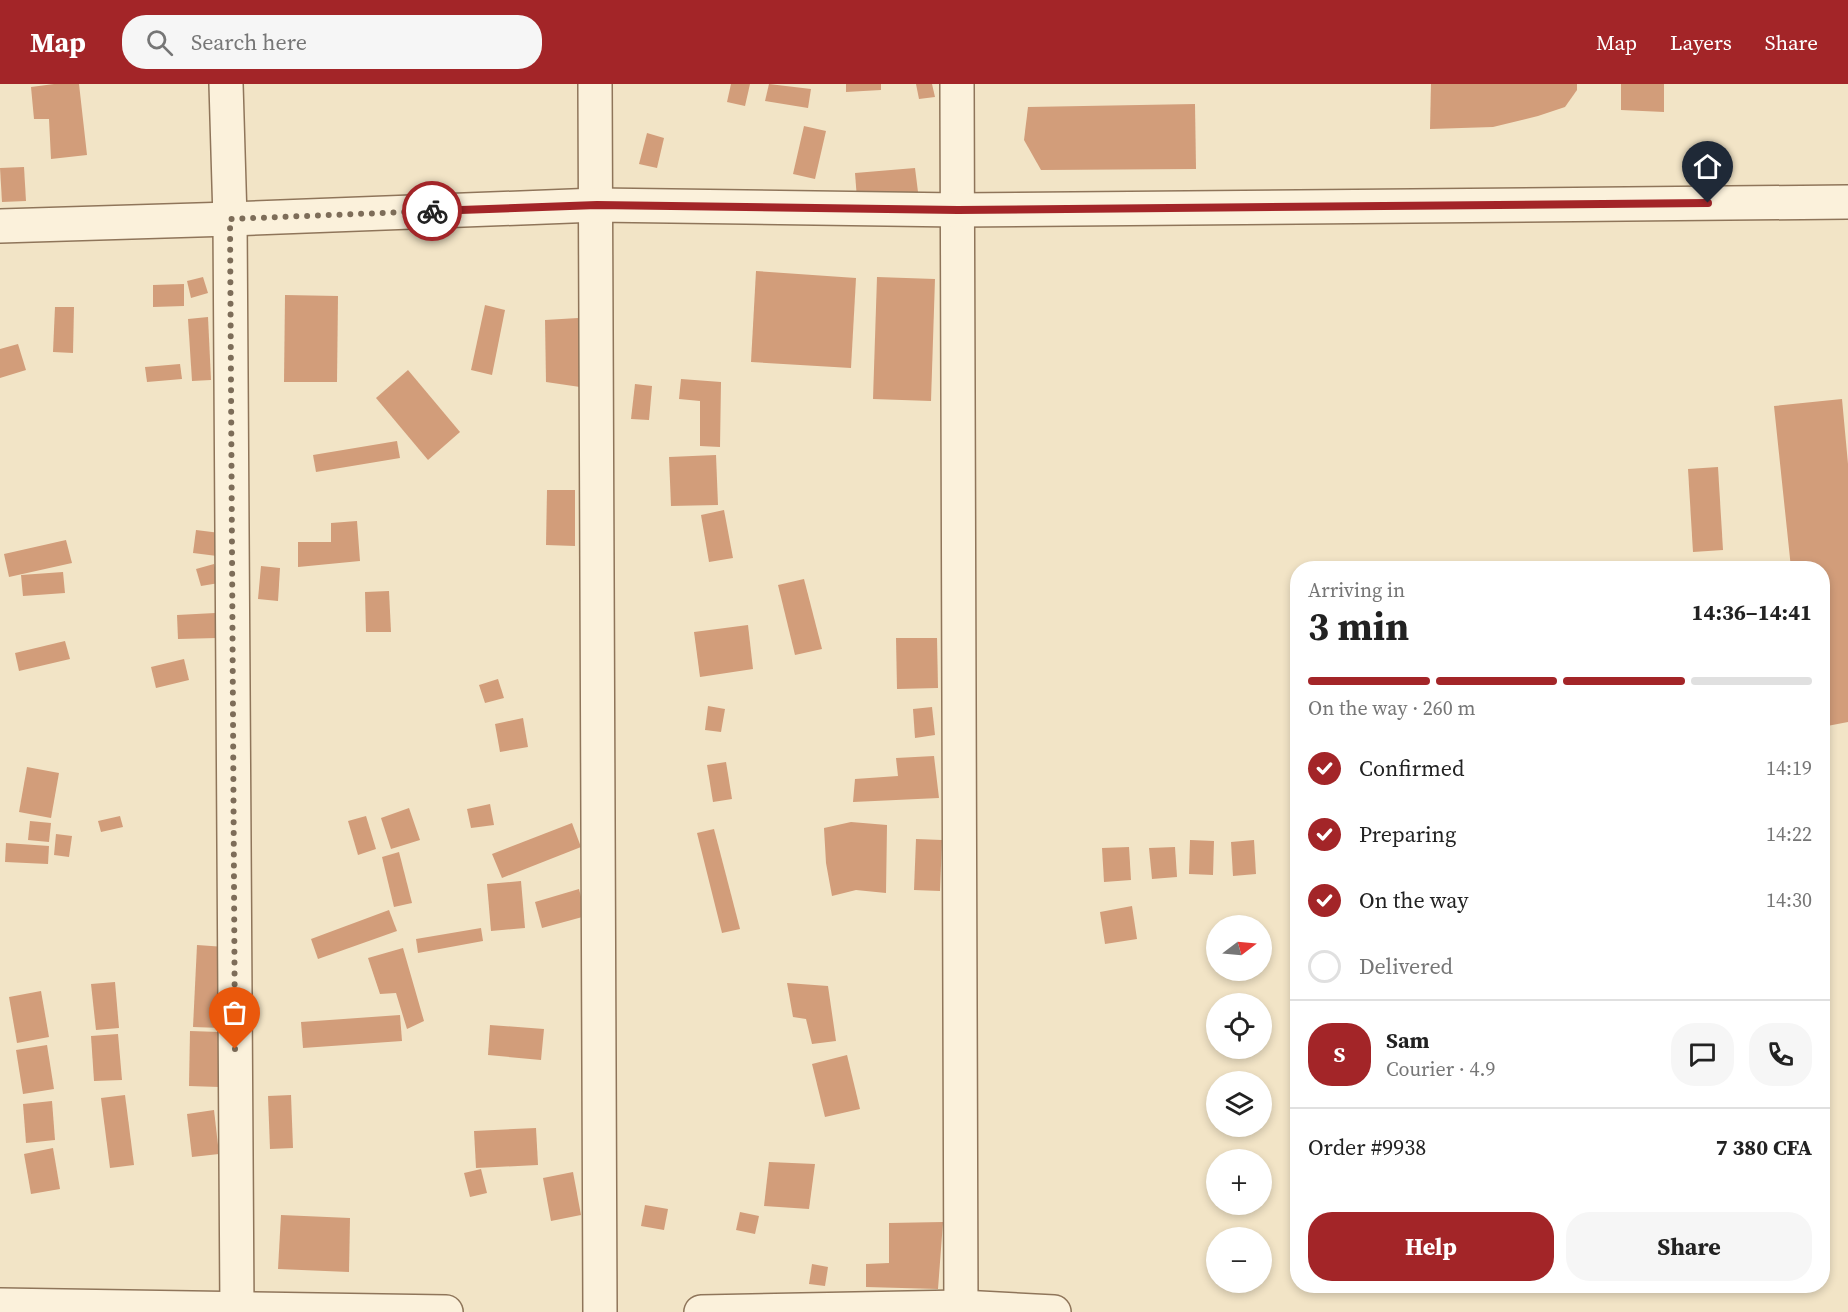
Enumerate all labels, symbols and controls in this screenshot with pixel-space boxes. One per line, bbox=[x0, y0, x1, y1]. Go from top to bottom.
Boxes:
search box bbox=[122, 15, 542, 69]
text: Map bbox=[30, 23, 86, 61]
icon: search bbox=[143, 26, 176, 59]
text: Search here bbox=[191, 27, 307, 57]
text: Map bbox=[1596, 28, 1637, 57]
text: Layers bbox=[1670, 28, 1732, 57]
text: Share bbox=[1765, 28, 1818, 57]
pin bbox=[1682, 141, 1733, 203]
icon: home bbox=[1691, 150, 1724, 183]
courier bbox=[402, 181, 462, 241]
icon: bike bbox=[416, 195, 449, 228]
text: Arriving in bbox=[1308, 576, 1405, 604]
text: 14:36–14:41 bbox=[1692, 597, 1812, 627]
text: 3 min bbox=[1308, 600, 1409, 653]
text: On the way · 260 m bbox=[1308, 694, 1475, 722]
icon: check bbox=[1308, 752, 1341, 785]
text: Confirmed bbox=[1359, 753, 1464, 783]
text: 14:19 bbox=[1766, 754, 1812, 782]
icon: check bbox=[1308, 818, 1341, 851]
text: Preparing bbox=[1359, 819, 1456, 849]
text: 14:22 bbox=[1766, 820, 1812, 848]
icon: check bbox=[1308, 884, 1341, 917]
text: On the way bbox=[1359, 885, 1468, 915]
text: 14:30 bbox=[1766, 886, 1812, 914]
north arrow bbox=[1206, 915, 1272, 981]
map controls bbox=[1206, 915, 1272, 1293]
text: Delivered bbox=[1359, 951, 1453, 981]
pin bbox=[209, 987, 260, 1049]
button: locate bbox=[1206, 993, 1272, 1059]
icon: bag bbox=[218, 996, 251, 1029]
button: chat bbox=[1671, 1023, 1734, 1086]
button: phone bbox=[1749, 1023, 1812, 1086]
text: Sam bbox=[1386, 1025, 1430, 1055]
text: S bbox=[1334, 1039, 1345, 1069]
text: Courier · 4.9 bbox=[1386, 1055, 1495, 1083]
button: layers bbox=[1206, 1071, 1272, 1137]
text: Order #9938 bbox=[1308, 1132, 1426, 1162]
text: 7 380 CFA bbox=[1716, 1132, 1812, 1162]
button: + bbox=[1206, 1149, 1272, 1215]
button: Help bbox=[1308, 1212, 1554, 1281]
button: Share bbox=[1566, 1212, 1812, 1281]
button: − bbox=[1206, 1227, 1272, 1293]

